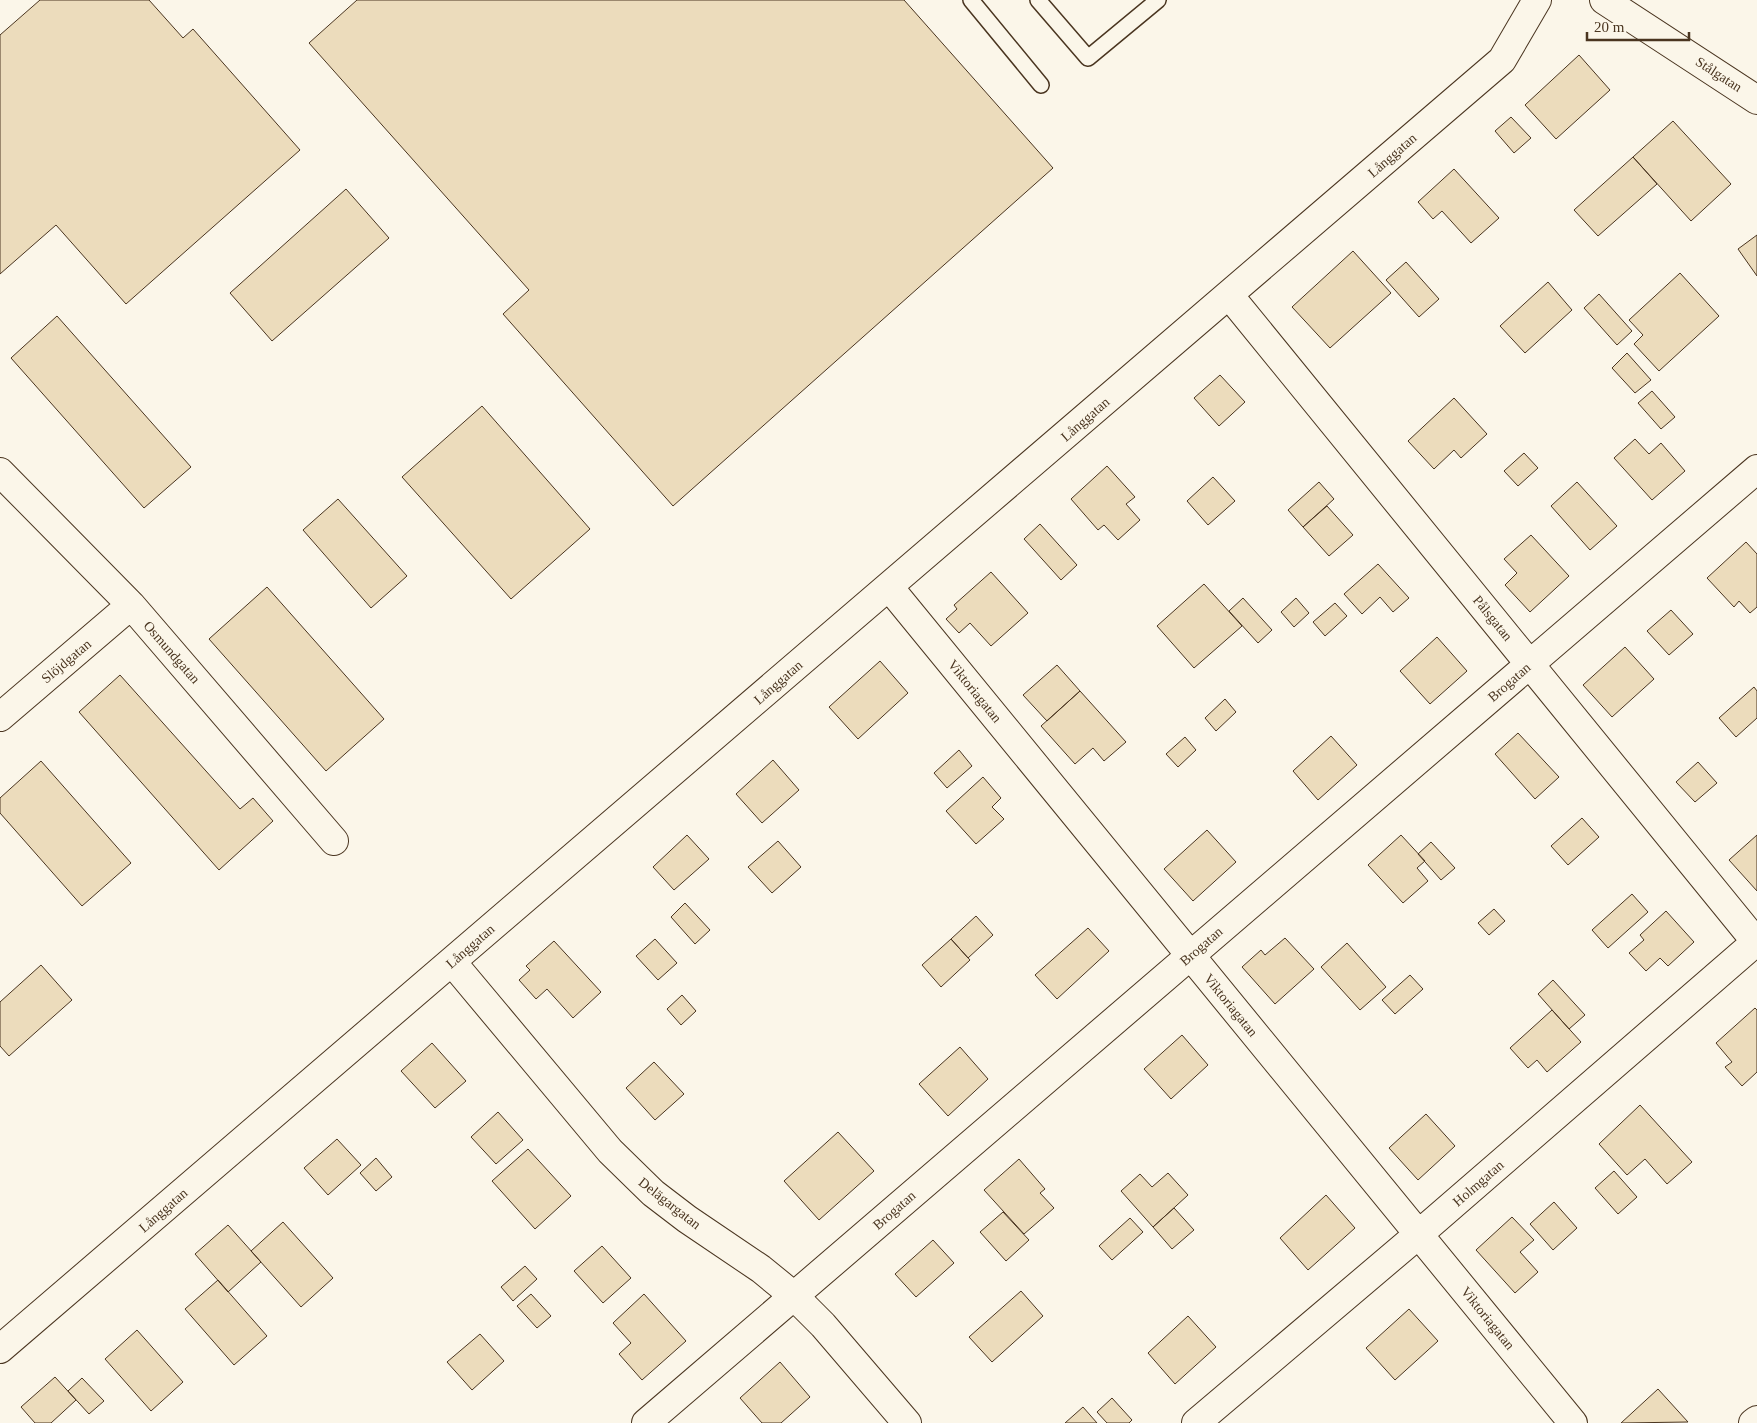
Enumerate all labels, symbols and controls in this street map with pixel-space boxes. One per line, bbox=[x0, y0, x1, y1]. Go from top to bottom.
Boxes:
scale bar bbox=[1587, 10, 1690, 42]
text: 20 m bbox=[1594, 19, 1625, 35]
street label: Stålgatan bbox=[1693, 54, 1745, 95]
street label: Långgatan bbox=[1365, 130, 1420, 180]
street label: Långgatan bbox=[1058, 394, 1113, 444]
street label: Pålsgatan bbox=[1470, 593, 1515, 644]
street label: Osmundgatan bbox=[140, 618, 203, 687]
street label: Slöjdgatan bbox=[39, 636, 94, 686]
street label: Långgatan bbox=[751, 657, 806, 707]
street label: Viktoriagatan bbox=[945, 657, 1004, 726]
street label: Brogatan bbox=[1485, 660, 1534, 705]
street label: Långgatan bbox=[443, 921, 498, 971]
street label: Brogatan bbox=[1177, 924, 1226, 969]
street label: Viktoriagatan bbox=[1201, 971, 1260, 1040]
street label: Holmgatan bbox=[1450, 1157, 1507, 1209]
street label: Delägargatan bbox=[636, 1175, 704, 1232]
street label: Långgatan bbox=[136, 1185, 191, 1235]
street label: Brogatan bbox=[870, 1188, 919, 1233]
street label: Viktoriagatan bbox=[1458, 1284, 1517, 1353]

